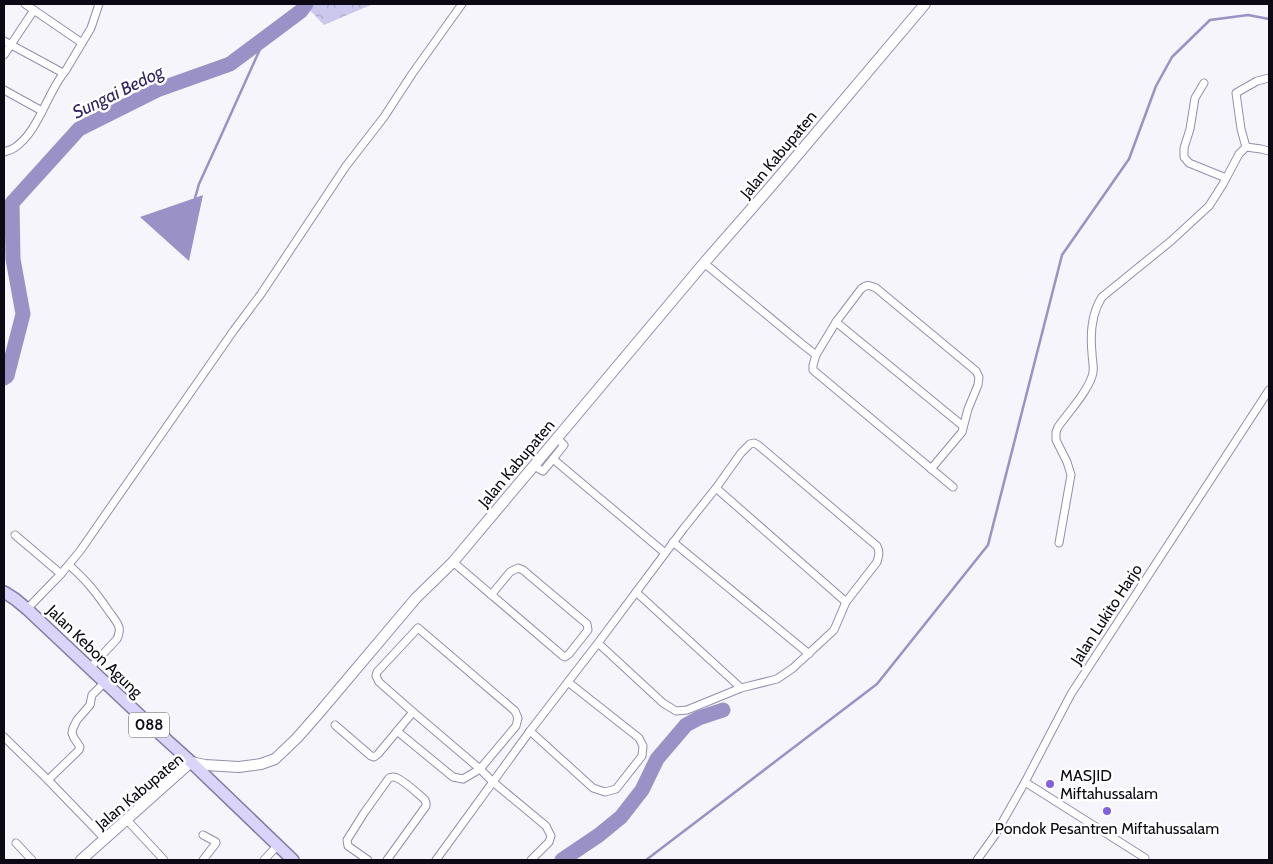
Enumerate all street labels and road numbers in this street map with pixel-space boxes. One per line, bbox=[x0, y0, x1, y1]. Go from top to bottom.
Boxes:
street label: Jalan Kabupaten bbox=[736, 107, 821, 203]
street label: Jalan Kabupaten bbox=[474, 416, 559, 512]
street label: Jalan Lukito Harjo bbox=[1066, 560, 1146, 669]
street label: Jalan Kebon Agung bbox=[42, 600, 147, 703]
road number: 088 bbox=[129, 712, 169, 738]
street label: Jalan Kabupaten bbox=[91, 749, 187, 834]

